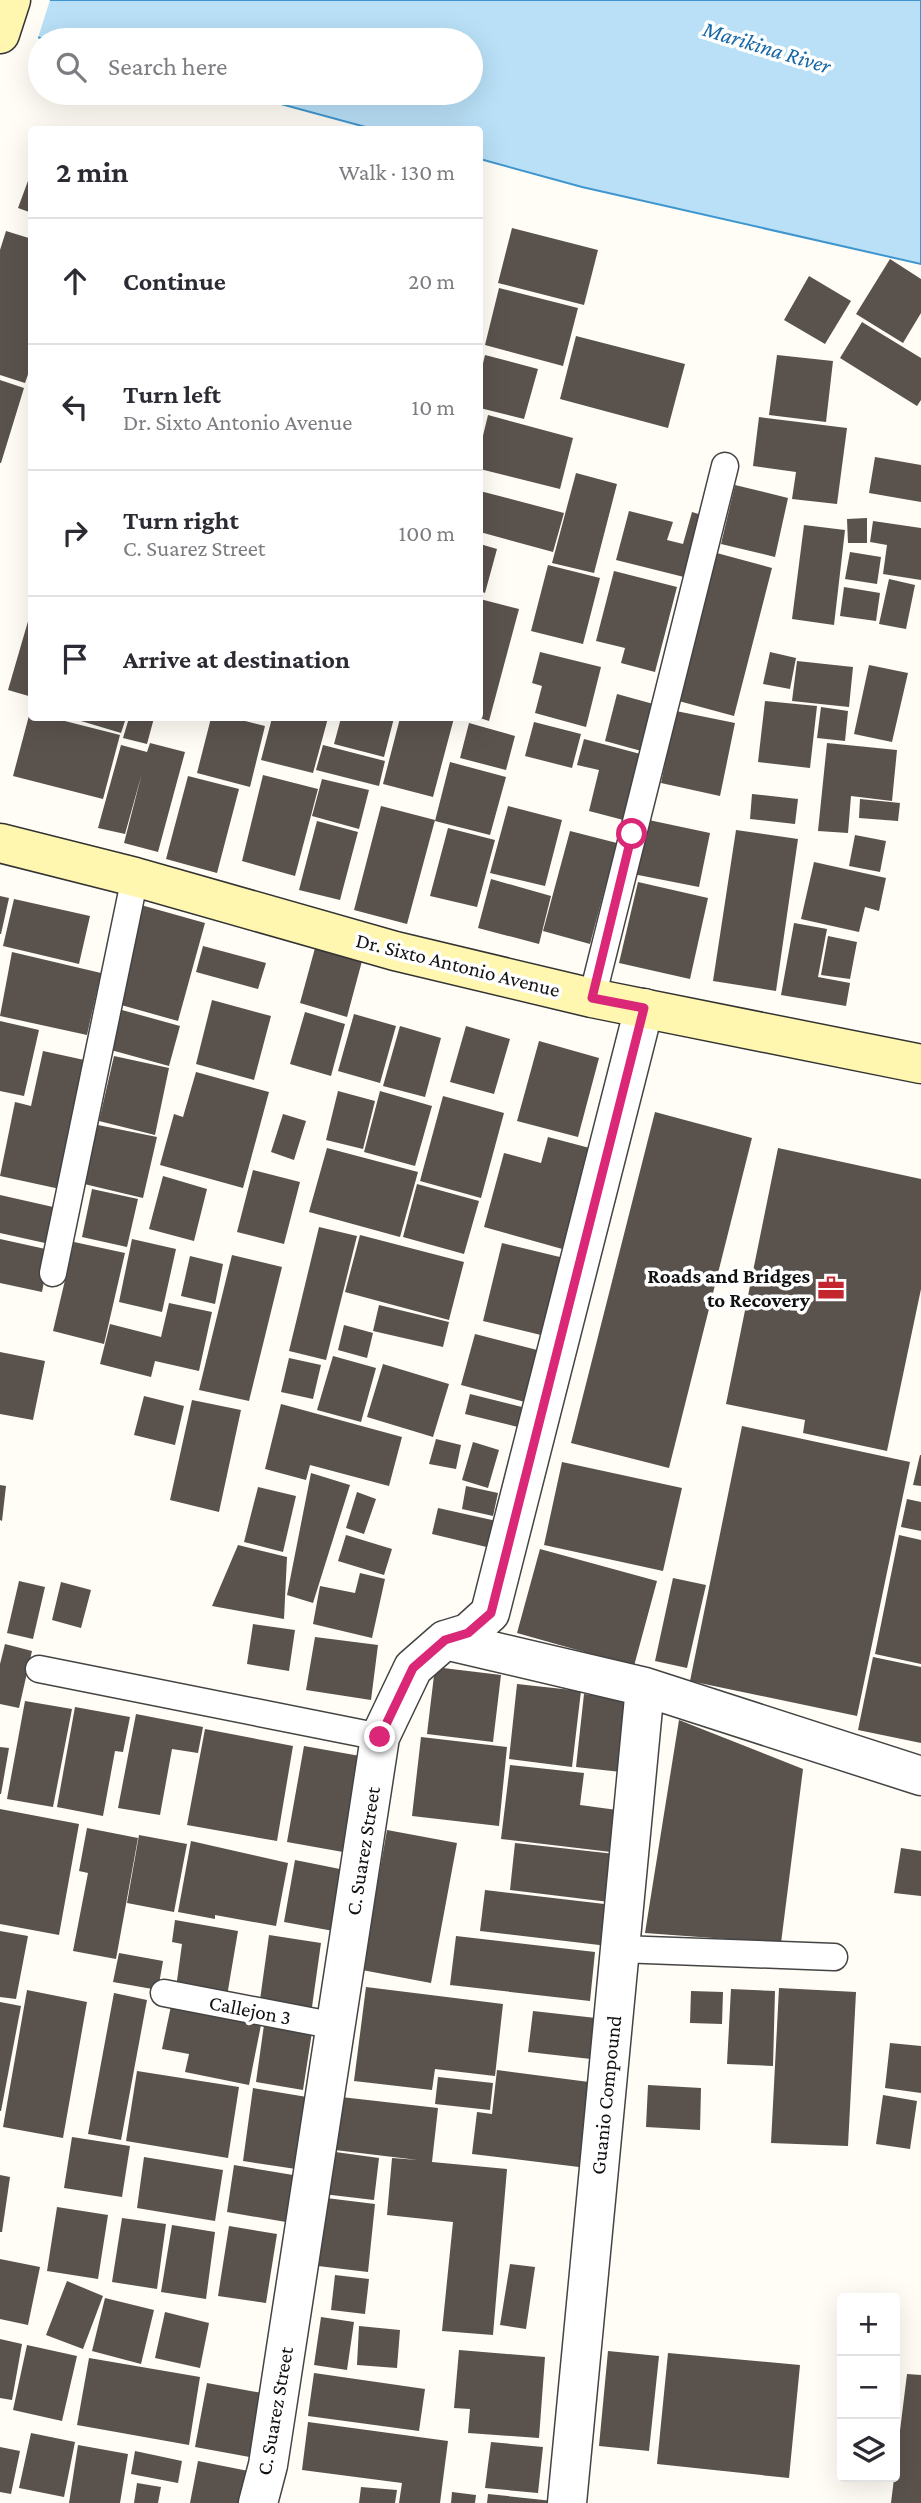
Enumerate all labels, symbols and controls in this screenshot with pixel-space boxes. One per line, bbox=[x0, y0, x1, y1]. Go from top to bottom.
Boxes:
water label: Marikina River bbox=[699, 15, 835, 79]
search box bbox=[28, 28, 483, 105]
icon: search bbox=[52, 48, 90, 86]
text: Search here bbox=[108, 52, 227, 81]
text: 2 min bbox=[56, 155, 128, 188]
text: Walk · 130 m bbox=[339, 159, 455, 185]
icon: ahead bbox=[56, 262, 94, 300]
text: Continue bbox=[123, 267, 226, 296]
text: 20 m bbox=[408, 268, 455, 294]
text: Turn left bbox=[123, 380, 221, 409]
icon: left bbox=[56, 388, 94, 426]
text: 10 m bbox=[412, 394, 455, 420]
text: Dr. Sixto Antonio Avenue bbox=[123, 409, 352, 435]
text: Turn right bbox=[123, 506, 239, 535]
icon: right bbox=[56, 514, 94, 552]
text: 100 m bbox=[399, 520, 455, 546]
text: C. Suarez Street bbox=[123, 535, 265, 561]
icon: arrive bbox=[56, 640, 94, 678]
text: Arrive at destination bbox=[123, 645, 350, 674]
route start bbox=[616, 818, 647, 849]
street label: Dr. Sixto Antonio Avenue bbox=[354, 928, 562, 1002]
place label: Roads and Bridges to Recovery bbox=[647, 1264, 811, 1312]
office icon: Roads and Bridges to Recovery bbox=[816, 1273, 846, 1303]
route end bbox=[364, 1721, 395, 1752]
street label: C. Suarez Street bbox=[341, 1784, 385, 1917]
street label: Callejon 3 bbox=[207, 1990, 293, 2030]
street label: Guanio Compound bbox=[586, 2014, 626, 2176]
map controls bbox=[837, 2293, 900, 2482]
button: + bbox=[837, 2293, 900, 2356]
street label: C. Suarez Street bbox=[252, 2344, 298, 2477]
button: − bbox=[837, 2356, 900, 2419]
button: layers bbox=[837, 2419, 900, 2482]

